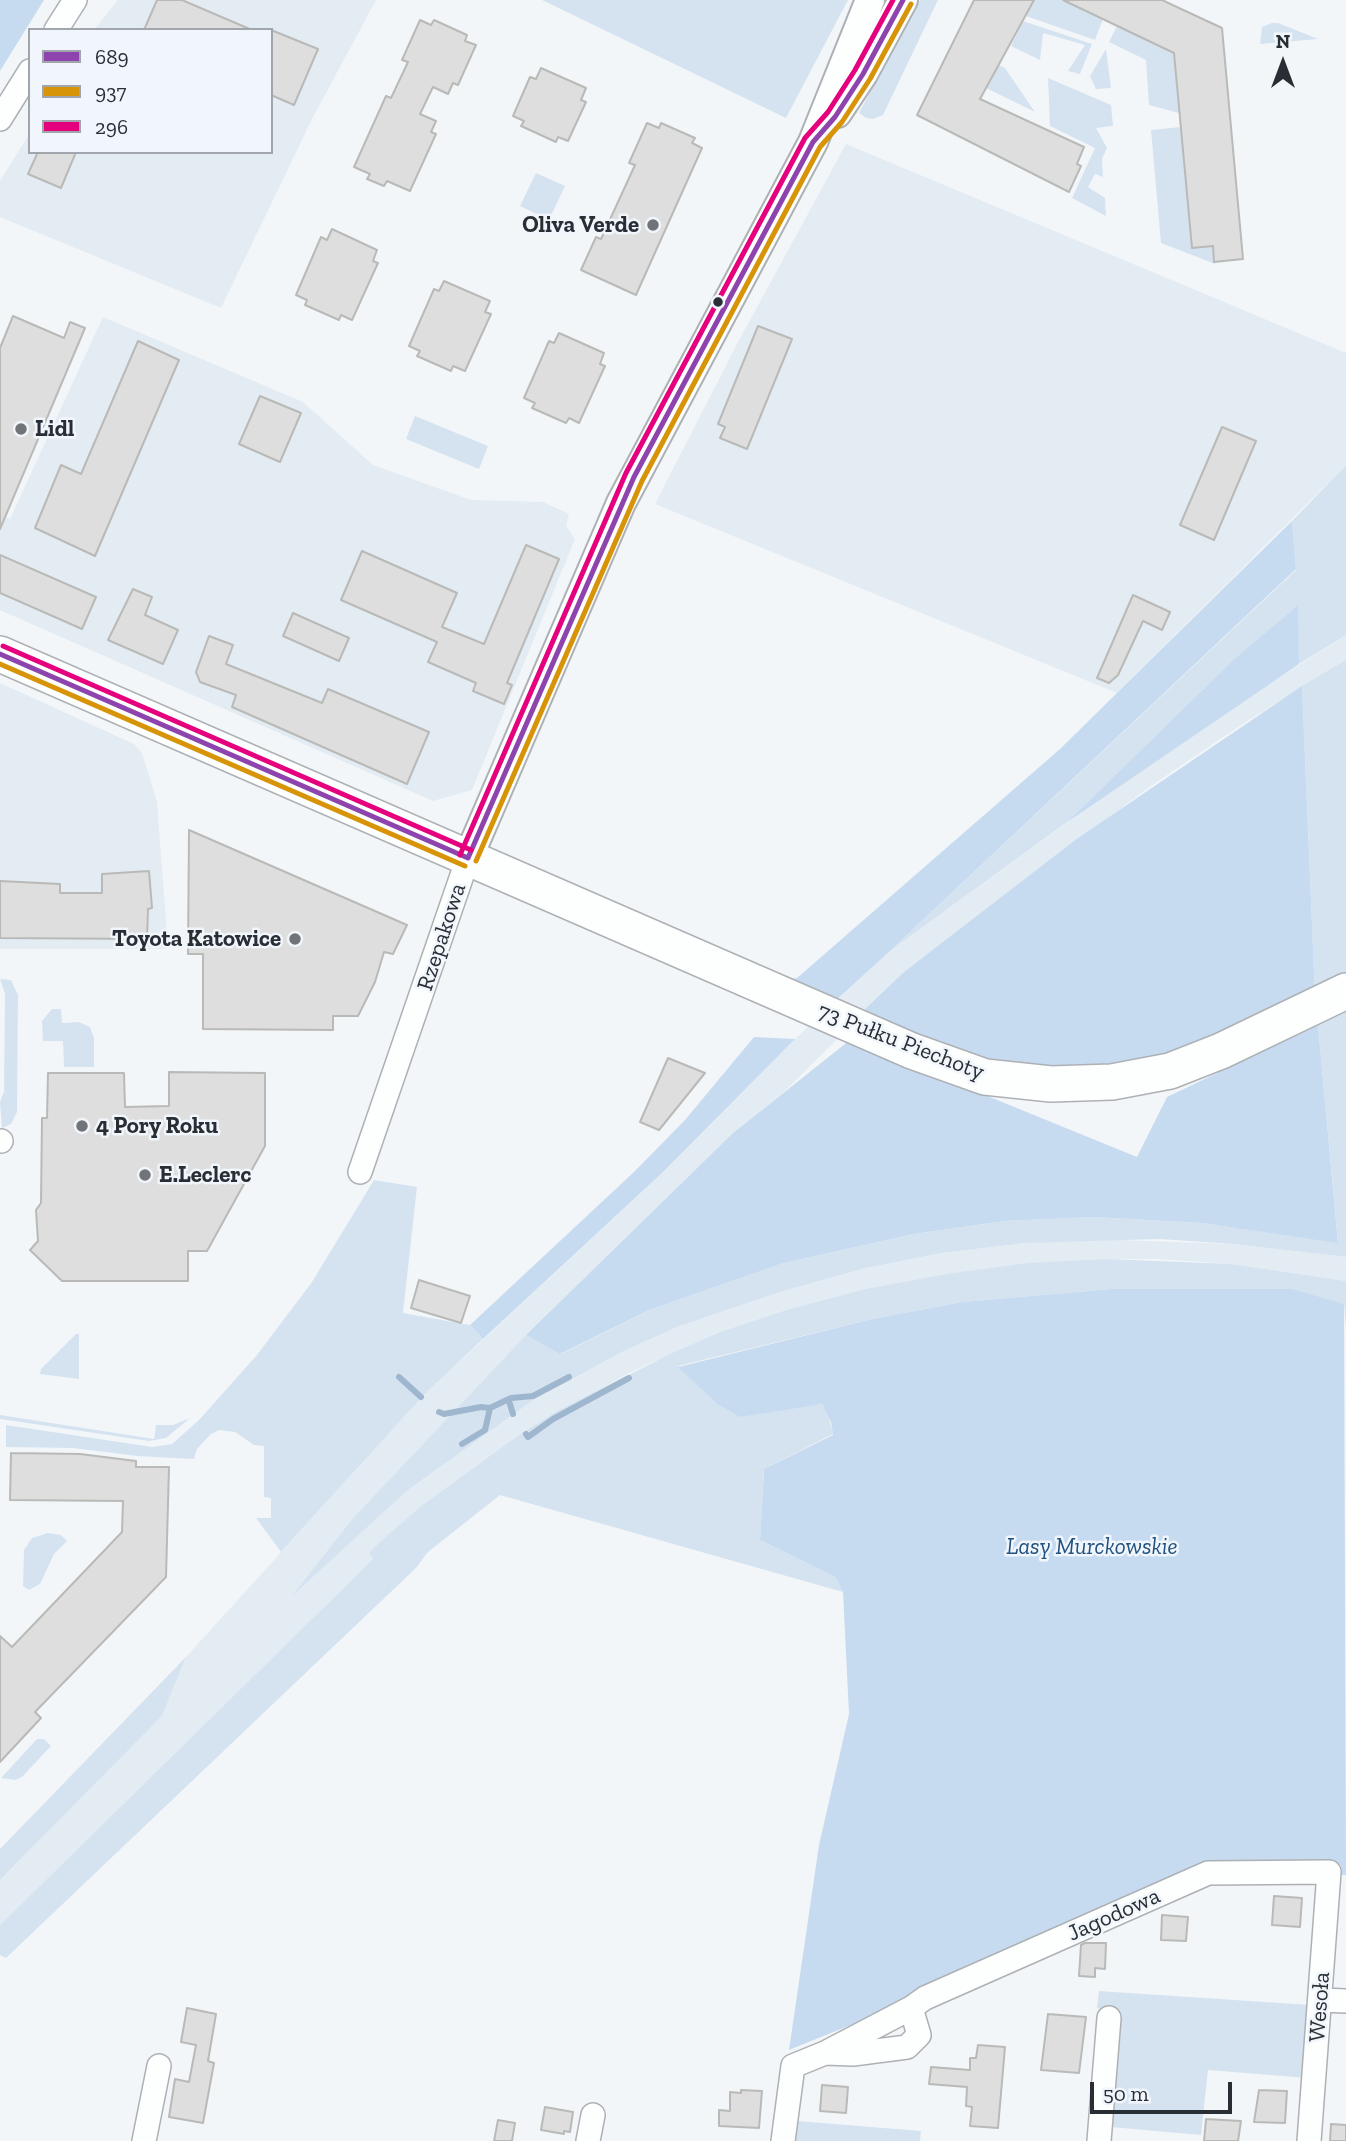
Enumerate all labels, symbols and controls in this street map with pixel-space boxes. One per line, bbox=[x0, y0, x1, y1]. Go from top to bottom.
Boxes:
legend bbox=[28, 28, 273, 154]
north arrow bbox=[1248, 28, 1318, 98]
text: N bbox=[1276, 30, 1290, 53]
text: 689 bbox=[95, 44, 129, 69]
text: 937 bbox=[95, 79, 126, 104]
text: 296 bbox=[95, 114, 128, 139]
place label: Oliva Verde bbox=[522, 211, 639, 239]
marker: Oliva Verde bbox=[645, 217, 661, 233]
unlabelled marker bbox=[711, 295, 725, 309]
place label: Lidl bbox=[35, 415, 74, 443]
marker: Lidl bbox=[13, 421, 29, 437]
street label: Rzepakowa bbox=[412, 880, 472, 994]
place label: Toyota Katowice bbox=[112, 925, 281, 953]
marker: Toyota Katowice bbox=[287, 931, 303, 947]
street label: 73 Pułku Piechoty bbox=[814, 998, 988, 1086]
place label: 4 Pory Roku bbox=[96, 1112, 218, 1140]
marker: 4 Pory Roku bbox=[74, 1118, 90, 1134]
place label: E.Leclerc bbox=[159, 1161, 251, 1189]
marker: E.Leclerc bbox=[137, 1167, 153, 1183]
park label: Lasy Murckowskie bbox=[1006, 1533, 1178, 1561]
street label: Jagodowa bbox=[1063, 1882, 1165, 1948]
street label: Wesoła bbox=[1304, 1971, 1336, 2043]
scale bar bbox=[1094, 2068, 1236, 2112]
text: 50 m bbox=[1103, 2081, 1149, 2106]

